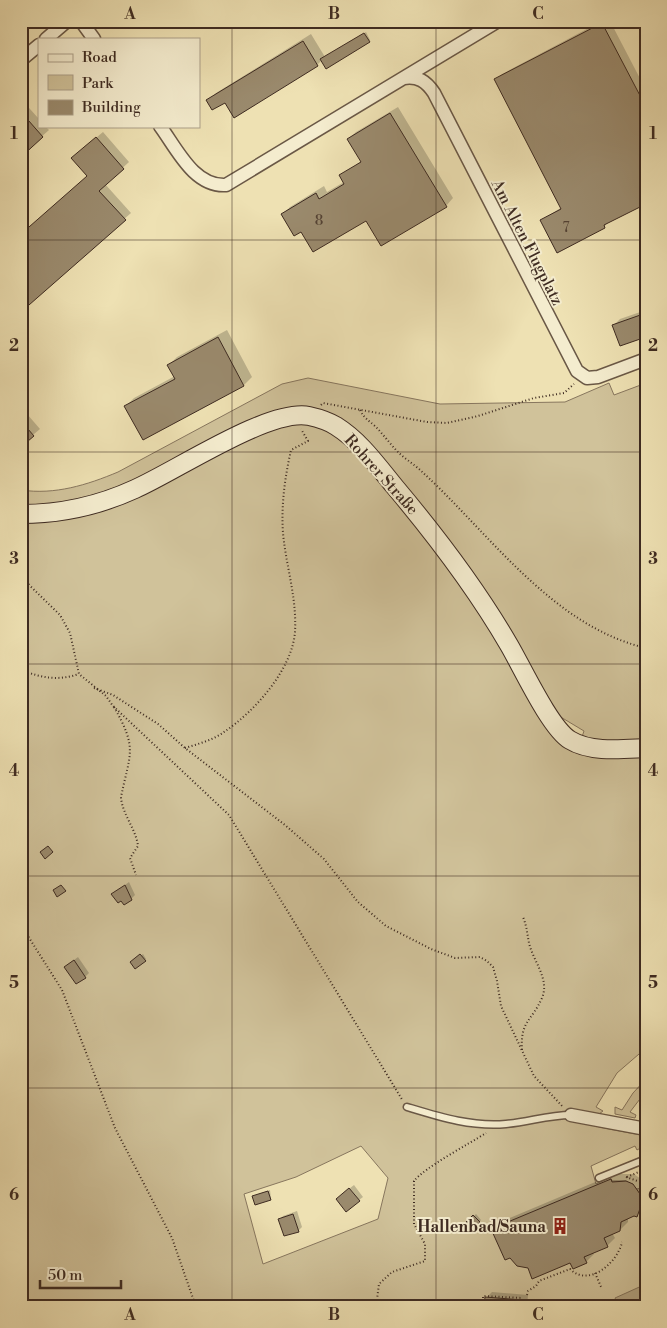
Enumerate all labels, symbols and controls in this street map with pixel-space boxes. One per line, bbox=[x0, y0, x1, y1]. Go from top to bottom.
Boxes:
text: A bbox=[123, 4, 136, 24]
text: B bbox=[328, 4, 340, 24]
text: C bbox=[532, 4, 544, 24]
legend bbox=[38, 38, 200, 128]
text: Road bbox=[82, 48, 117, 67]
text: Park bbox=[82, 74, 114, 93]
text: Building bbox=[81, 98, 141, 117]
text: 1 bbox=[10, 124, 18, 144]
text: 1 bbox=[649, 124, 657, 144]
street label: Am Alten Flugplatz bbox=[486, 175, 567, 309]
house number: 8 bbox=[315, 212, 323, 230]
house number: 7 bbox=[562, 219, 570, 237]
text: 2 bbox=[9, 336, 19, 356]
text: 2 bbox=[648, 336, 658, 356]
street label: Rohrer Straße bbox=[340, 430, 423, 519]
text: 3 bbox=[9, 549, 19, 569]
text: 3 bbox=[648, 549, 658, 569]
text: 4 bbox=[9, 761, 20, 781]
text: 4 bbox=[648, 761, 659, 781]
text: 5 bbox=[9, 973, 19, 993]
text: 5 bbox=[648, 973, 658, 993]
text: 6 bbox=[9, 1185, 19, 1205]
text: 6 bbox=[648, 1185, 658, 1205]
building icon: Hallenbad/Sauna bbox=[550, 1216, 570, 1236]
place label: Hallenbad/Sauna bbox=[417, 1217, 546, 1237]
scale bar bbox=[40, 1258, 121, 1290]
text: 50 m bbox=[48, 1266, 82, 1285]
text: A bbox=[123, 1305, 136, 1325]
text: B bbox=[328, 1305, 340, 1325]
text: C bbox=[532, 1305, 544, 1325]

